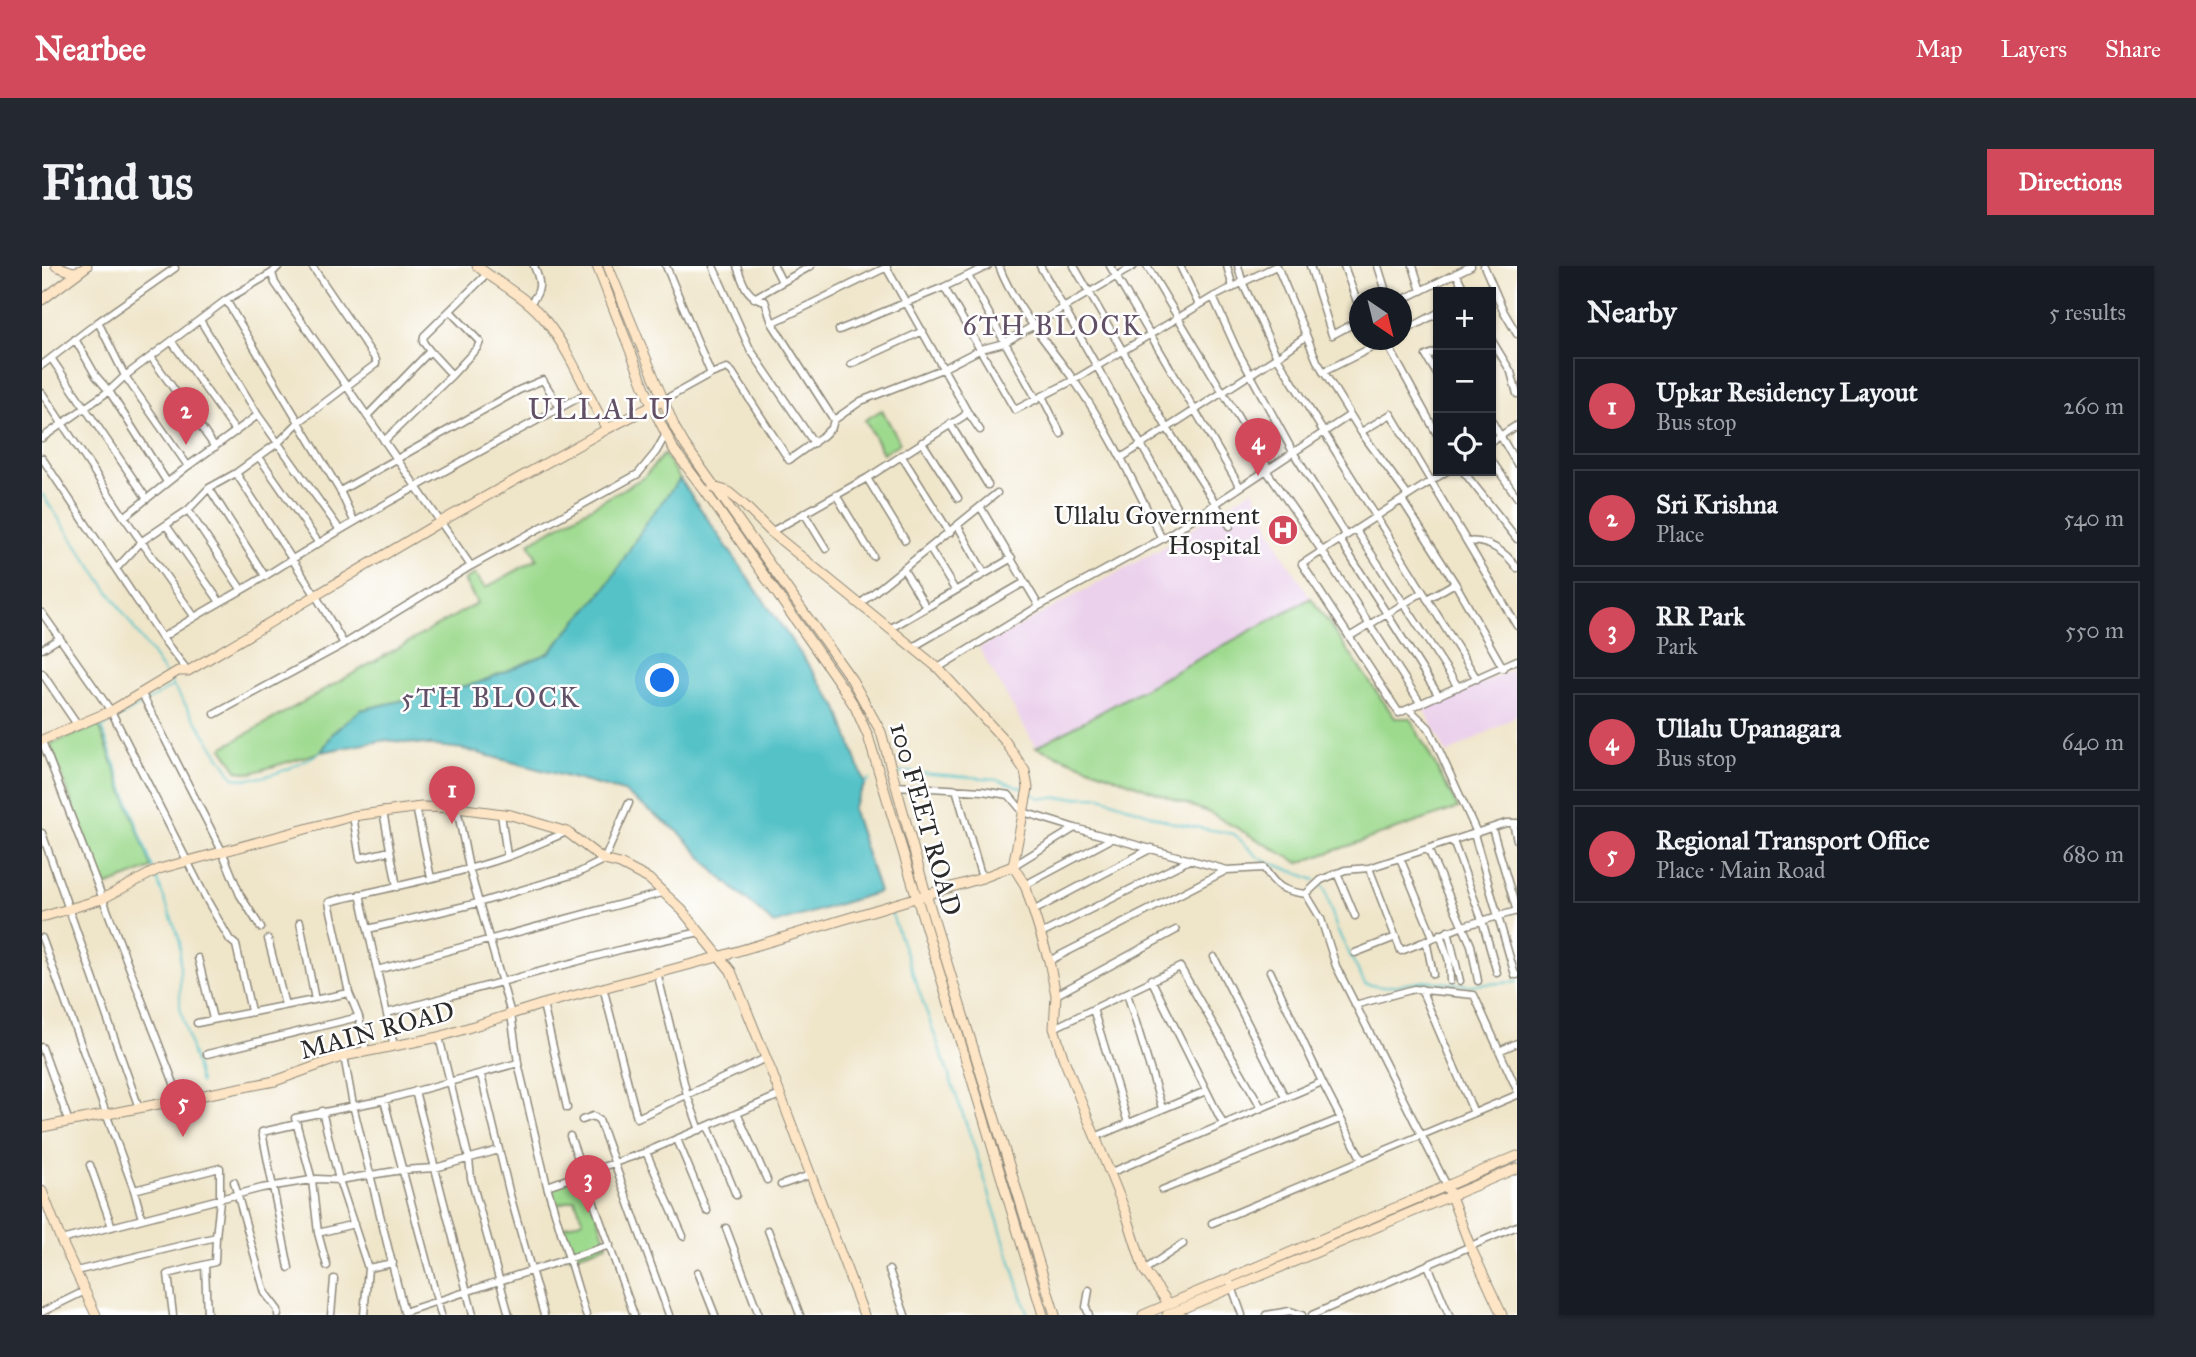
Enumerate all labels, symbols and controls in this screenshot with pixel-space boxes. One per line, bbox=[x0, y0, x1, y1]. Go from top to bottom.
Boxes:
text: Nearbee bbox=[35, 29, 146, 69]
text: Map bbox=[1916, 34, 1963, 64]
text: Layers bbox=[2001, 34, 2067, 64]
text: Share bbox=[2105, 34, 2161, 64]
button: Directions bbox=[1987, 149, 2154, 215]
text: Find us bbox=[42, 153, 193, 212]
north arrow bbox=[1349, 287, 1412, 350]
map controls bbox=[1433, 287, 1496, 476]
button: + bbox=[1433, 287, 1496, 350]
text: Nearby bbox=[1587, 294, 1677, 330]
text: 5 results bbox=[2049, 298, 2126, 326]
district label: 6TH BLOCK bbox=[962, 308, 1144, 343]
button: − bbox=[1433, 350, 1496, 413]
text: Upkar Residency Layout bbox=[1656, 376, 1918, 408]
pin: 2 bbox=[163, 387, 209, 445]
district label: ULLALU bbox=[528, 391, 674, 427]
text: 1 bbox=[1607, 392, 1617, 420]
text: 260 m bbox=[2063, 392, 2124, 420]
text: Bus stop bbox=[1656, 408, 1737, 436]
button: locate bbox=[1433, 413, 1496, 476]
pin: 4 bbox=[1235, 418, 1281, 476]
text: Sri Krishna bbox=[1656, 488, 1778, 520]
place label: Ullalu Government Hospital bbox=[1053, 499, 1260, 561]
text: 2 bbox=[1606, 504, 1618, 532]
text: 540 m bbox=[2063, 504, 2124, 532]
hospital icon: Ullalu Government Hospital bbox=[1266, 513, 1300, 547]
text: Place bbox=[1656, 520, 1704, 548]
text: RR Park bbox=[1656, 600, 1745, 632]
text: 3 bbox=[1607, 616, 1617, 644]
text: 550 m bbox=[2065, 616, 2124, 644]
text: Park bbox=[1656, 632, 1698, 660]
your location bbox=[645, 663, 679, 697]
district label: 5TH BLOCK bbox=[401, 680, 581, 715]
text: Ullalu Upanagara bbox=[1656, 712, 1841, 744]
street label: 100 FEET ROAD bbox=[883, 719, 969, 919]
text: 4 bbox=[1606, 728, 1618, 756]
text: 640 m bbox=[2062, 728, 2124, 756]
text: Bus stop bbox=[1656, 744, 1737, 772]
pin: 1 bbox=[429, 766, 475, 824]
text: Regional Transport Office bbox=[1656, 824, 1930, 856]
text: 5 bbox=[1607, 840, 1617, 868]
text: 680 m bbox=[2062, 840, 2124, 868]
text: Place · Main Road bbox=[1656, 856, 1825, 884]
street label: MAIN ROAD bbox=[296, 994, 458, 1066]
pin: 5 bbox=[160, 1079, 206, 1137]
pin: 3 bbox=[565, 1155, 611, 1213]

